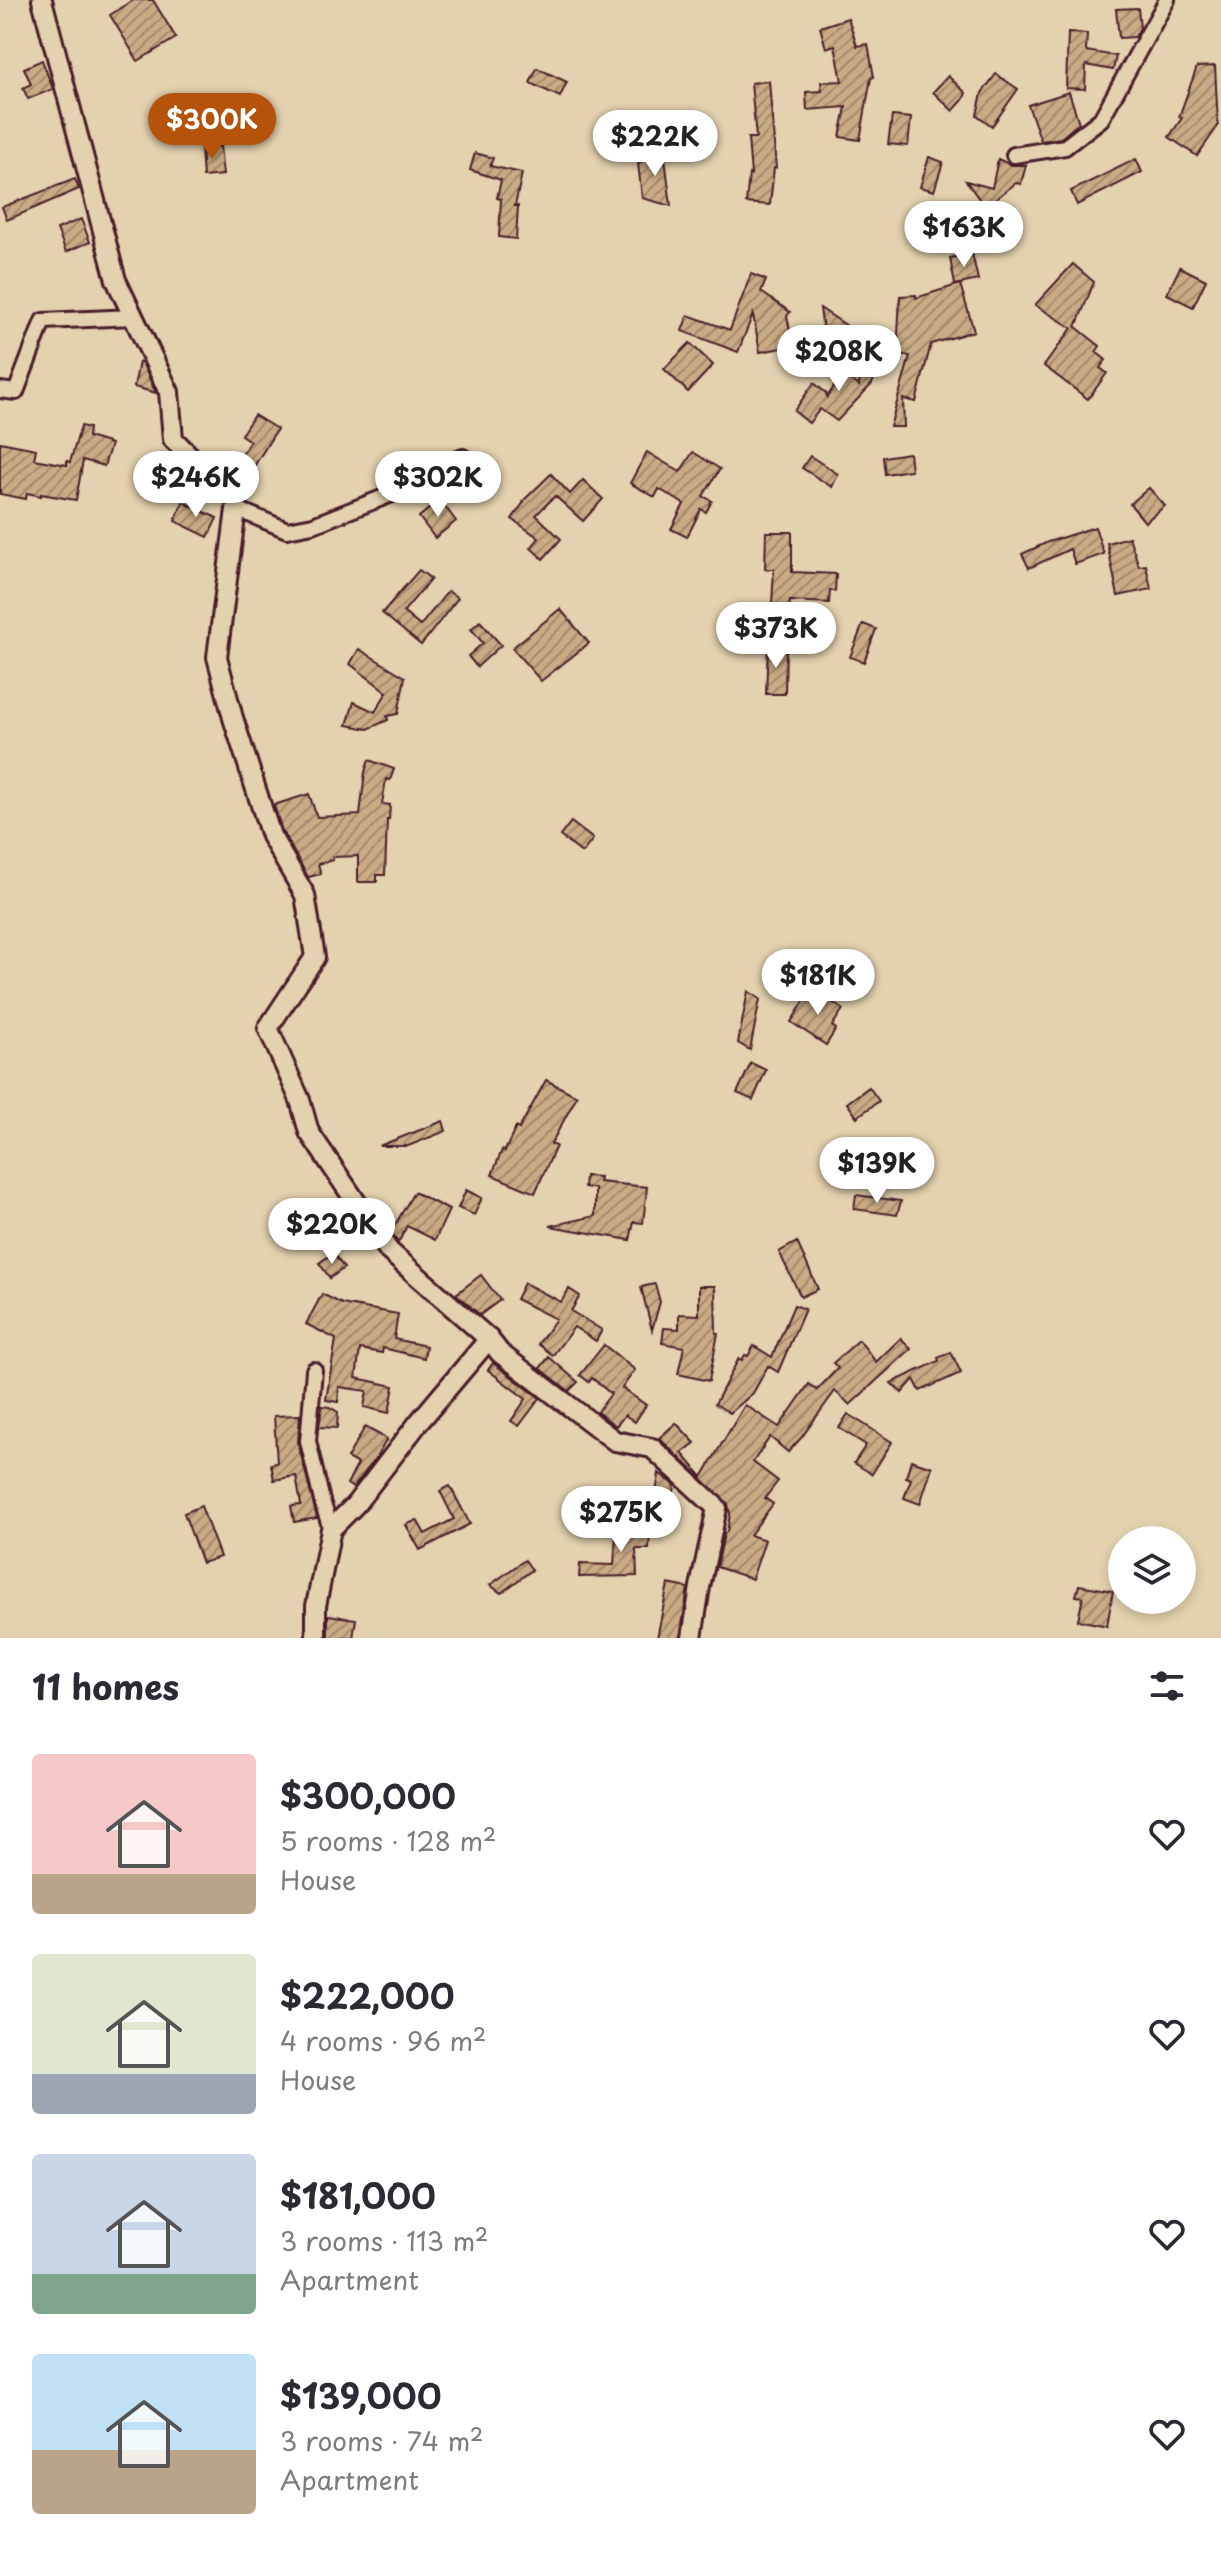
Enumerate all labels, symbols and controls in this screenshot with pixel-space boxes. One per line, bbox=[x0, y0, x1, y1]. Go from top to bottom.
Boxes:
pin: $300K bbox=[156, 93, 268, 161]
text: $300K bbox=[166, 99, 258, 138]
pin: $222K bbox=[599, 110, 711, 178]
text: $222K bbox=[611, 116, 699, 155]
pin: $163K bbox=[908, 201, 1020, 269]
text: $163K bbox=[922, 207, 1006, 246]
pin: $208K bbox=[783, 325, 895, 393]
text: $208K bbox=[795, 331, 883, 370]
pin: $246K bbox=[140, 451, 252, 519]
pin: $302K bbox=[382, 451, 494, 519]
text: $246K bbox=[151, 457, 241, 496]
text: $302K bbox=[393, 457, 483, 496]
pin: $373K bbox=[720, 602, 832, 670]
text: $373K bbox=[734, 608, 818, 647]
pin: $181K bbox=[762, 949, 874, 1017]
text: $181K bbox=[780, 955, 856, 994]
pin: $139K bbox=[821, 1137, 933, 1205]
text: $139K bbox=[838, 1143, 917, 1182]
pin: $220K bbox=[276, 1198, 388, 1266]
text: $220K bbox=[286, 1204, 378, 1243]
pin: $275K bbox=[565, 1486, 677, 1554]
text: $275K bbox=[579, 1492, 663, 1531]
map controls bbox=[1108, 1526, 1196, 1614]
button: layers bbox=[1108, 1526, 1196, 1614]
text: 11 homes bbox=[32, 1660, 179, 1712]
icon: filters bbox=[1145, 1664, 1189, 1708]
text: $300,000 bbox=[280, 1769, 456, 1821]
icon: home bbox=[96, 1786, 192, 1882]
icon: heart bbox=[1145, 1812, 1189, 1856]
text: 5 rooms · 128 m² bbox=[280, 1821, 496, 1860]
text: House bbox=[280, 1860, 356, 1899]
text: $222,000 bbox=[280, 1969, 454, 2021]
icon: home bbox=[96, 1986, 192, 2082]
icon: heart bbox=[1145, 2012, 1189, 2056]
text: 4 rooms · 96 m² bbox=[280, 2021, 486, 2060]
text: House bbox=[280, 2060, 356, 2099]
text: $181,000 bbox=[280, 2169, 436, 2221]
icon: home bbox=[96, 2186, 192, 2282]
icon: heart bbox=[1145, 2212, 1189, 2256]
text: 3 rooms · 113 m² bbox=[280, 2221, 488, 2260]
text: Apartment bbox=[280, 2260, 419, 2299]
text: $139,000 bbox=[280, 2369, 441, 2421]
icon: home bbox=[96, 2386, 192, 2482]
icon: heart bbox=[1145, 2412, 1189, 2456]
text: 3 rooms · 74 m² bbox=[280, 2421, 484, 2460]
text: Apartment bbox=[280, 2460, 419, 2499]

